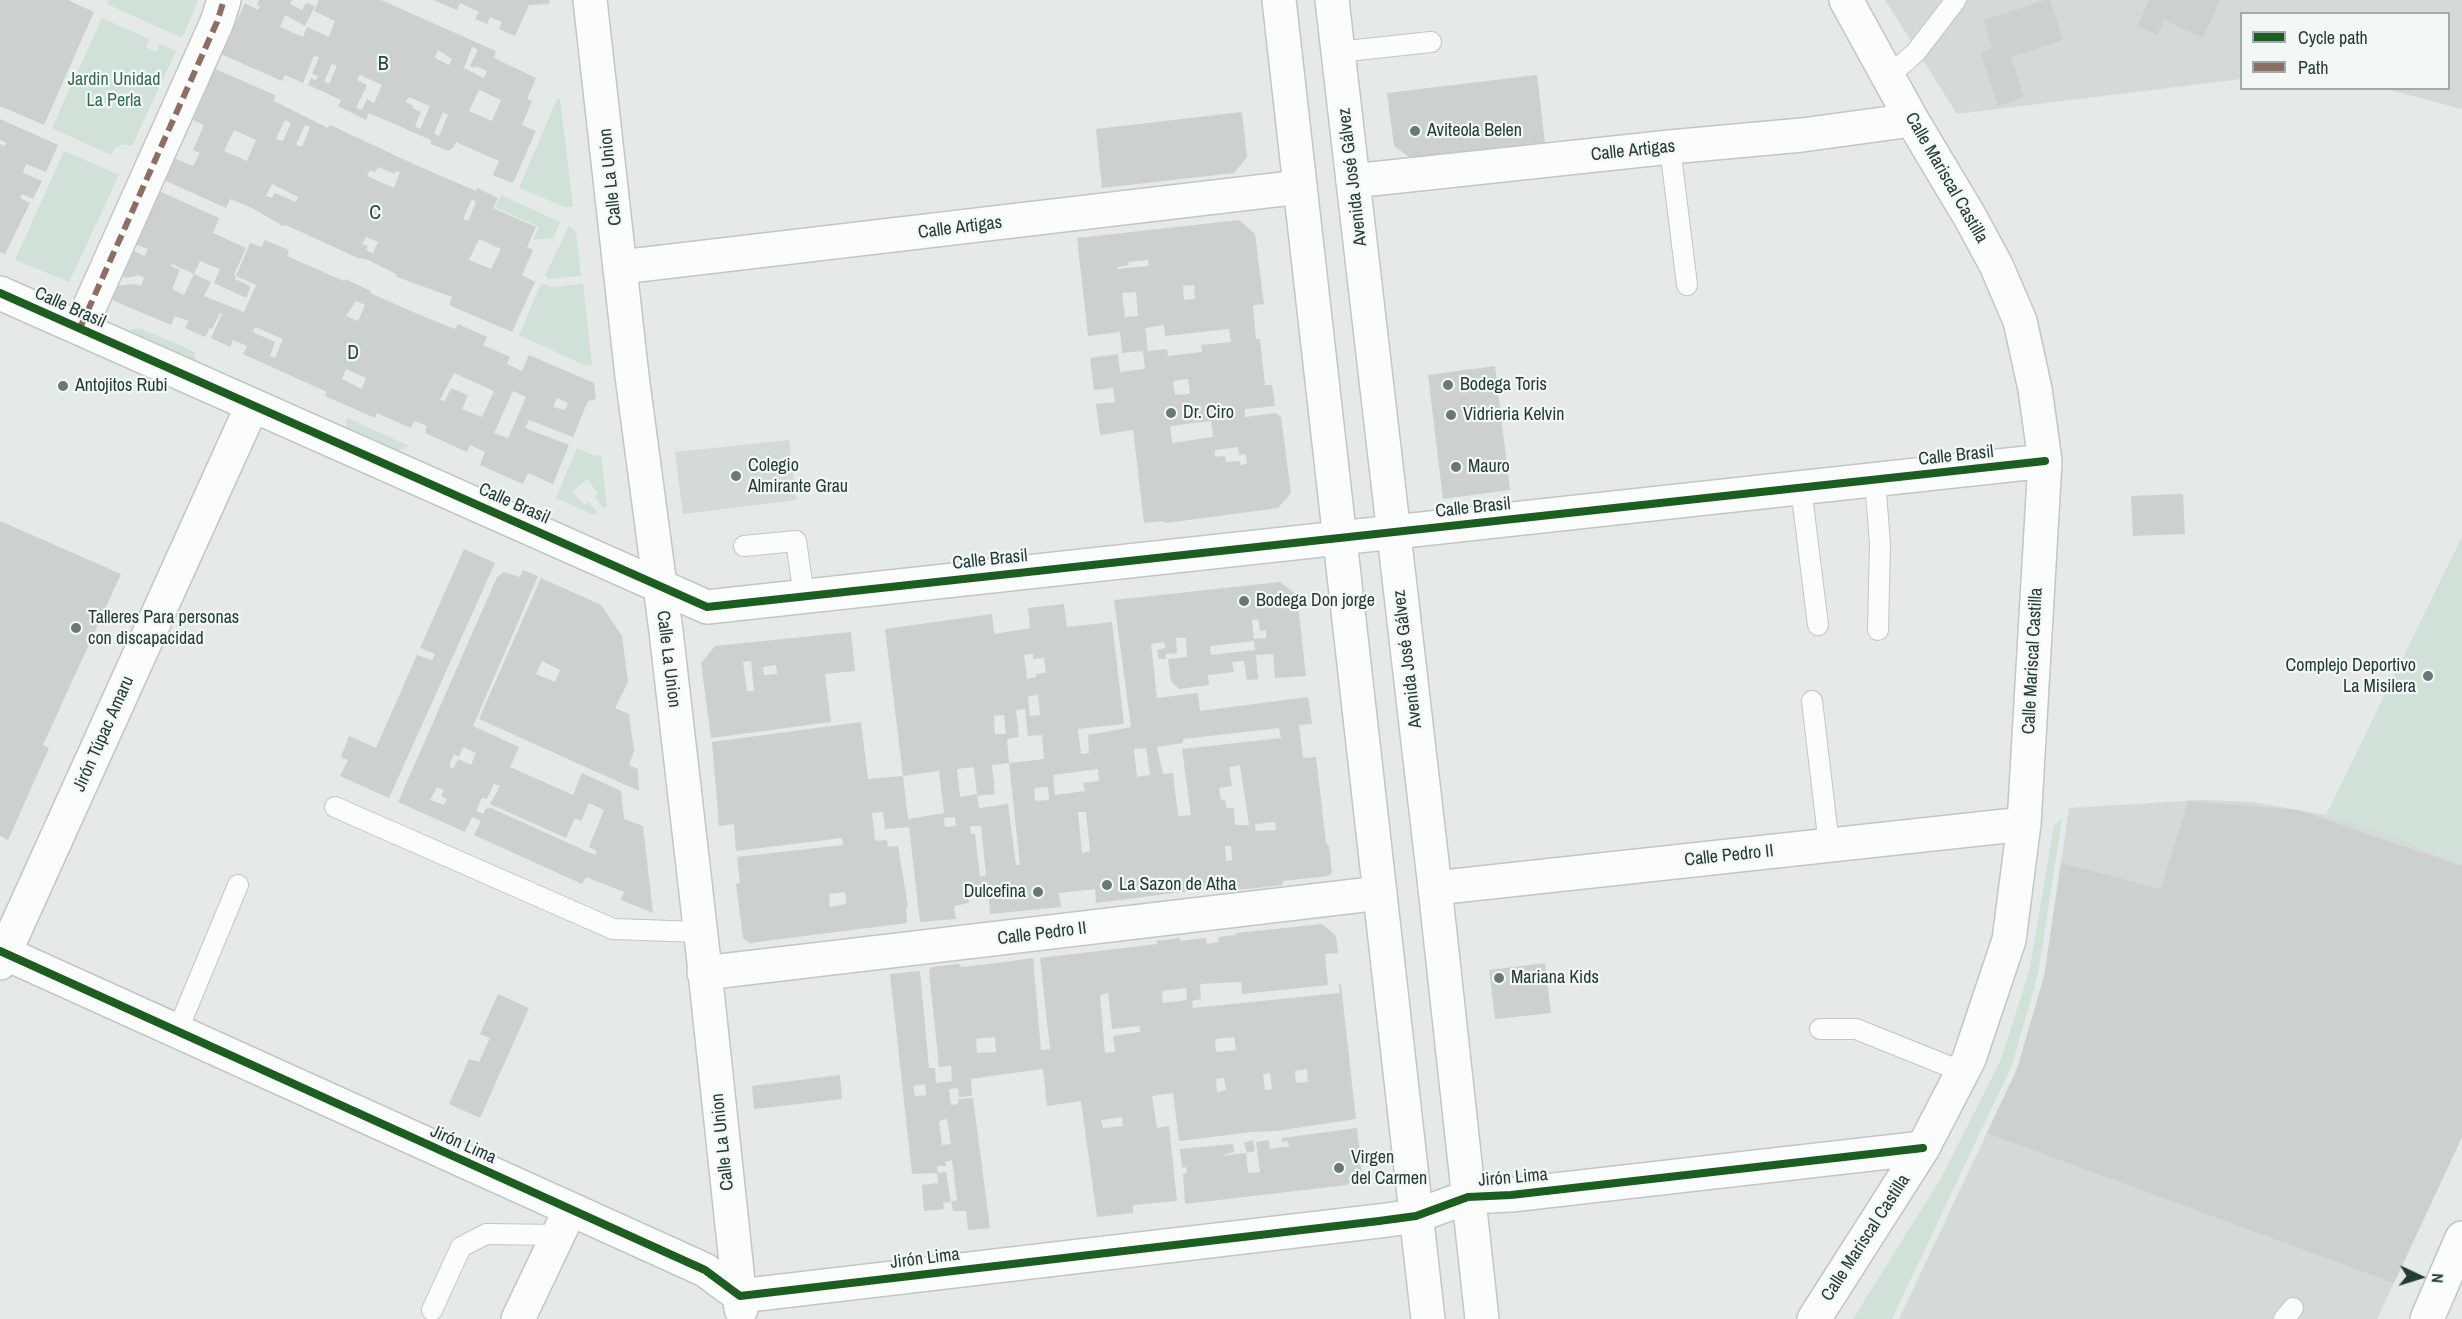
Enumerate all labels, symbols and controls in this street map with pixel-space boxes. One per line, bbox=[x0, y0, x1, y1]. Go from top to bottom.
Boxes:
legend bbox=[2240, 12, 2450, 90]
text: Cycle path bbox=[2298, 25, 2368, 50]
district label: B bbox=[378, 53, 390, 77]
text: Path bbox=[2298, 55, 2328, 80]
park label: Jardin Unidad La Perla bbox=[68, 69, 160, 112]
street label: Avenida José Gálvez bbox=[1334, 107, 1372, 247]
street label: Calle Mariscal Castilla bbox=[1900, 109, 1992, 247]
place label: Aviteola Belen bbox=[1427, 120, 1522, 142]
marker: Aviteola Belen bbox=[1408, 124, 1422, 138]
street label: Calle La Union bbox=[595, 127, 627, 227]
street label: Calle Artigas bbox=[1590, 136, 1676, 166]
district label: C bbox=[369, 202, 383, 226]
street label: Calle Artigas bbox=[917, 212, 1003, 244]
street label: Calle Brasil bbox=[31, 283, 109, 333]
district label: D bbox=[347, 342, 361, 366]
place label: Bodega Toris bbox=[1460, 374, 1547, 396]
place label: Antojitos Rubi bbox=[75, 375, 168, 397]
marker: Bodega Toris bbox=[1441, 378, 1455, 392]
marker: Antojitos Rubi bbox=[56, 379, 70, 393]
place label: Dr. Ciro bbox=[1183, 402, 1234, 424]
place label: Vidrieria Kelvin bbox=[1463, 404, 1564, 426]
marker: Dr. Ciro bbox=[1164, 406, 1178, 420]
marker: Vidrieria Kelvin bbox=[1444, 408, 1458, 422]
street label: Calle Brasil bbox=[1917, 441, 1995, 471]
place label: Colegio Almirante Grau bbox=[748, 455, 848, 498]
place label: Mauro bbox=[1468, 456, 1510, 478]
marker: Mauro bbox=[1449, 460, 1463, 474]
marker: Colegio Almirante Grau bbox=[729, 469, 743, 483]
street label: Calle Brasil bbox=[475, 479, 553, 529]
street label: Calle Brasil bbox=[1434, 493, 1512, 523]
street label: Calle Brasil bbox=[951, 545, 1029, 575]
street label: Calle Mariscal Castilla bbox=[2018, 587, 2048, 735]
street label: Avenida José Gálvez bbox=[1389, 589, 1427, 729]
place label: Bodega Don jorge bbox=[1256, 590, 1375, 612]
marker: Bodega Don jorge bbox=[1237, 594, 1251, 608]
place label: Talleres Para personas con discapacidad bbox=[88, 607, 239, 650]
street label: Calle La Union bbox=[651, 609, 685, 709]
marker: Talleres Para personas con discapacidad bbox=[69, 621, 83, 635]
place label: Complejo Deportivo La Misilera bbox=[2286, 655, 2416, 698]
marker: Complejo Deportivo La Misilera bbox=[2421, 669, 2435, 683]
street label: Jirón Túpac Amaru bbox=[69, 673, 139, 795]
street label: Calle Pedro II bbox=[1683, 841, 1775, 871]
place label: La Sazon de Atha bbox=[1119, 874, 1236, 896]
marker: La Sazon de Atha bbox=[1100, 878, 1114, 892]
place label: Dulcefina bbox=[964, 881, 1026, 903]
marker: Dulcefina bbox=[1031, 885, 1045, 899]
street label: Calle Pedro II bbox=[996, 918, 1088, 950]
place label: Mariana Kids bbox=[1511, 967, 1599, 989]
marker: Mariana Kids bbox=[1492, 971, 1506, 985]
street label: Calle La Union bbox=[707, 1092, 739, 1192]
street label: Jirón Lima bbox=[427, 1121, 499, 1169]
place label: Virgen del Carmen bbox=[1351, 1147, 1427, 1190]
marker: Virgen del Carmen bbox=[1332, 1161, 1346, 1175]
street label: Jirón Lima bbox=[1477, 1164, 1549, 1192]
street label: Calle Mariscal Castilla bbox=[1817, 1171, 1915, 1305]
street label: Jirón Lima bbox=[889, 1244, 961, 1274]
north arrow bbox=[2390, 1247, 2450, 1307]
text: N bbox=[2427, 1273, 2449, 1284]

